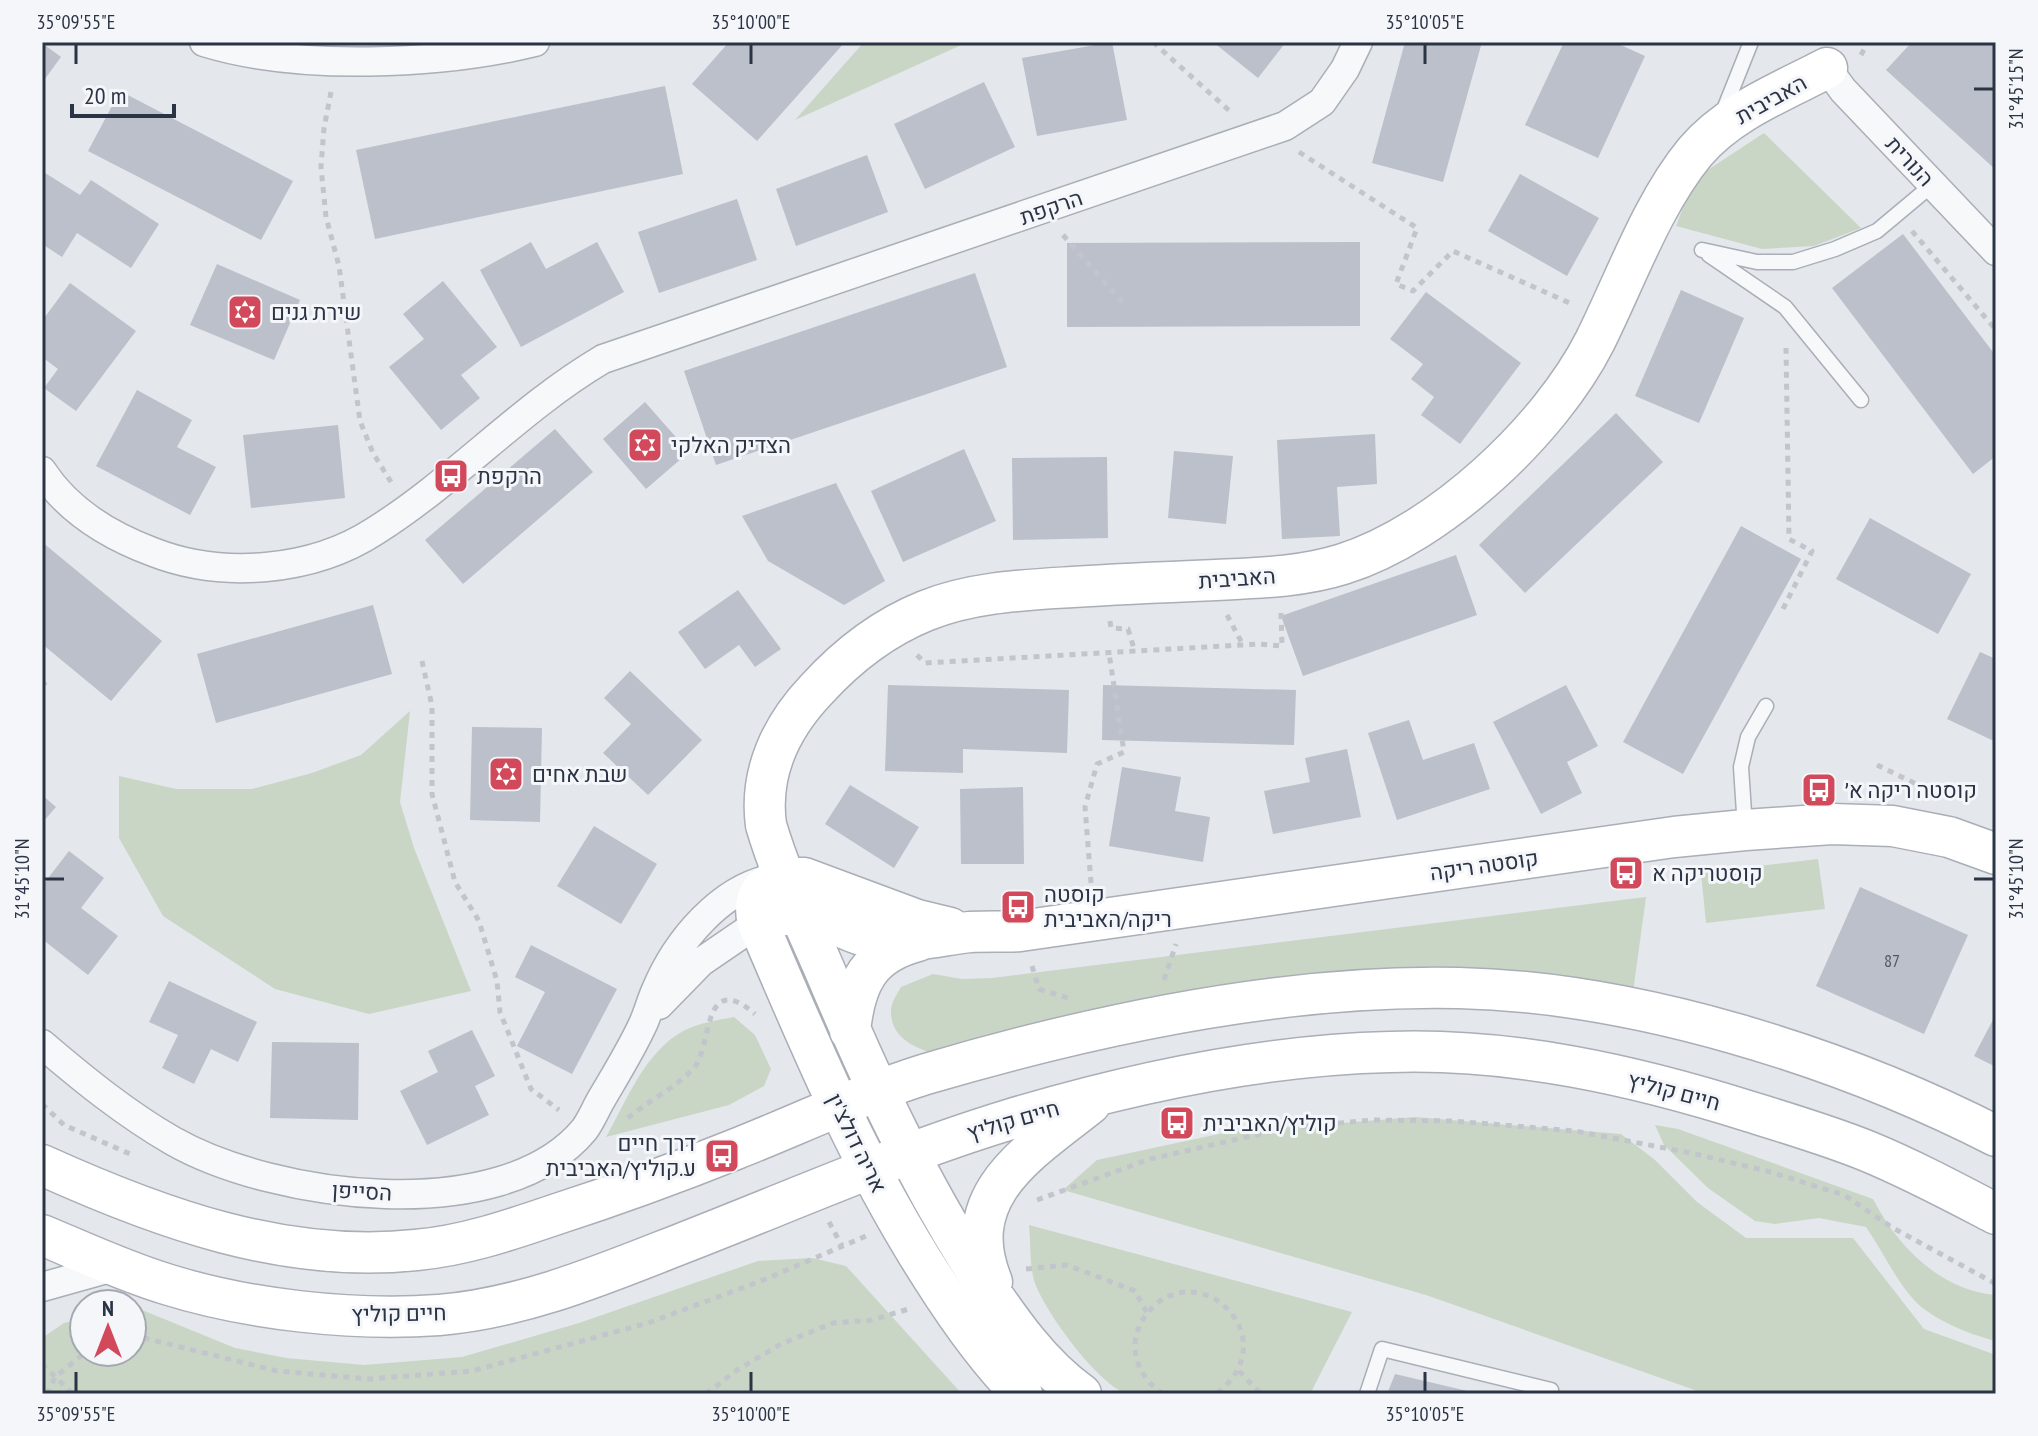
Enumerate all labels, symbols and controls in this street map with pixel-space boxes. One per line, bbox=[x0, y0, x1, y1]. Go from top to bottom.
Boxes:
text: 35°09'55"E bbox=[37, 9, 115, 35]
text: 35°10'00"E bbox=[712, 9, 790, 35]
text: 35°10'05"E bbox=[1386, 9, 1464, 35]
text: 31°45'15"N bbox=[2003, 49, 2029, 129]
scale bar bbox=[72, 68, 174, 118]
street label: האביבית bbox=[1730, 68, 1812, 130]
text: 20 m bbox=[84, 80, 126, 111]
street label: הנורית bbox=[1880, 130, 1940, 192]
street label: הרקפת bbox=[1016, 183, 1086, 231]
synagogue icon: שירת גנים bbox=[226, 293, 264, 331]
place label: שירת גנים bbox=[271, 298, 361, 326]
synagogue icon: הצדיק האלקי bbox=[626, 426, 664, 464]
place label: הצדיק האלקי bbox=[671, 431, 791, 459]
bus stop icon: הרקפת bbox=[432, 457, 470, 495]
place label: הרקפת bbox=[477, 462, 542, 490]
street label: האביבית bbox=[1197, 561, 1277, 595]
synagogue icon: שבת אחים bbox=[487, 755, 525, 793]
place label: שבת אחים bbox=[532, 760, 628, 788]
bus stop icon: קוסטה ריקה א׳ bbox=[1800, 771, 1838, 809]
place label: קוסטה ריקה א׳ bbox=[1845, 776, 1977, 804]
text: 31°45'10"N bbox=[9, 839, 35, 919]
text: 31°45'10"N bbox=[2003, 839, 2029, 919]
street label: קוסטה ריקה bbox=[1428, 844, 1540, 886]
bus stop icon: קוסטריקה א bbox=[1607, 854, 1645, 892]
place label: קוסטריקה א bbox=[1652, 859, 1763, 887]
place label: קוסטה ריקה/האביבית bbox=[1044, 880, 1172, 933]
bus stop icon: קוסטה ריקה/האביבית bbox=[999, 888, 1037, 926]
house number: 87 bbox=[1884, 949, 1900, 972]
street label: חיים קוליץ bbox=[1624, 1065, 1724, 1117]
street label: אריה דולצ'ין bbox=[821, 1089, 893, 1197]
street label: חיים קוליץ bbox=[963, 1093, 1063, 1147]
bus stop icon: קוליץ/האביבית bbox=[1158, 1104, 1196, 1142]
place label: קוליץ/האביבית bbox=[1203, 1109, 1337, 1137]
place label: דרך חיים ע.קוליץ/האביבית bbox=[546, 1129, 696, 1182]
bus stop icon: דרך חיים ע.קוליץ/האביבית bbox=[703, 1137, 741, 1175]
street label: הסייפן bbox=[331, 1175, 393, 1207]
north arrow bbox=[68, 1288, 148, 1368]
text: N bbox=[102, 1294, 114, 1322]
street label: חיים קוליץ bbox=[351, 1298, 447, 1328]
text: 35°09'55"E bbox=[37, 1401, 115, 1427]
text: 35°10'00"E bbox=[712, 1401, 790, 1427]
text: 35°10'05"E bbox=[1386, 1401, 1464, 1427]

